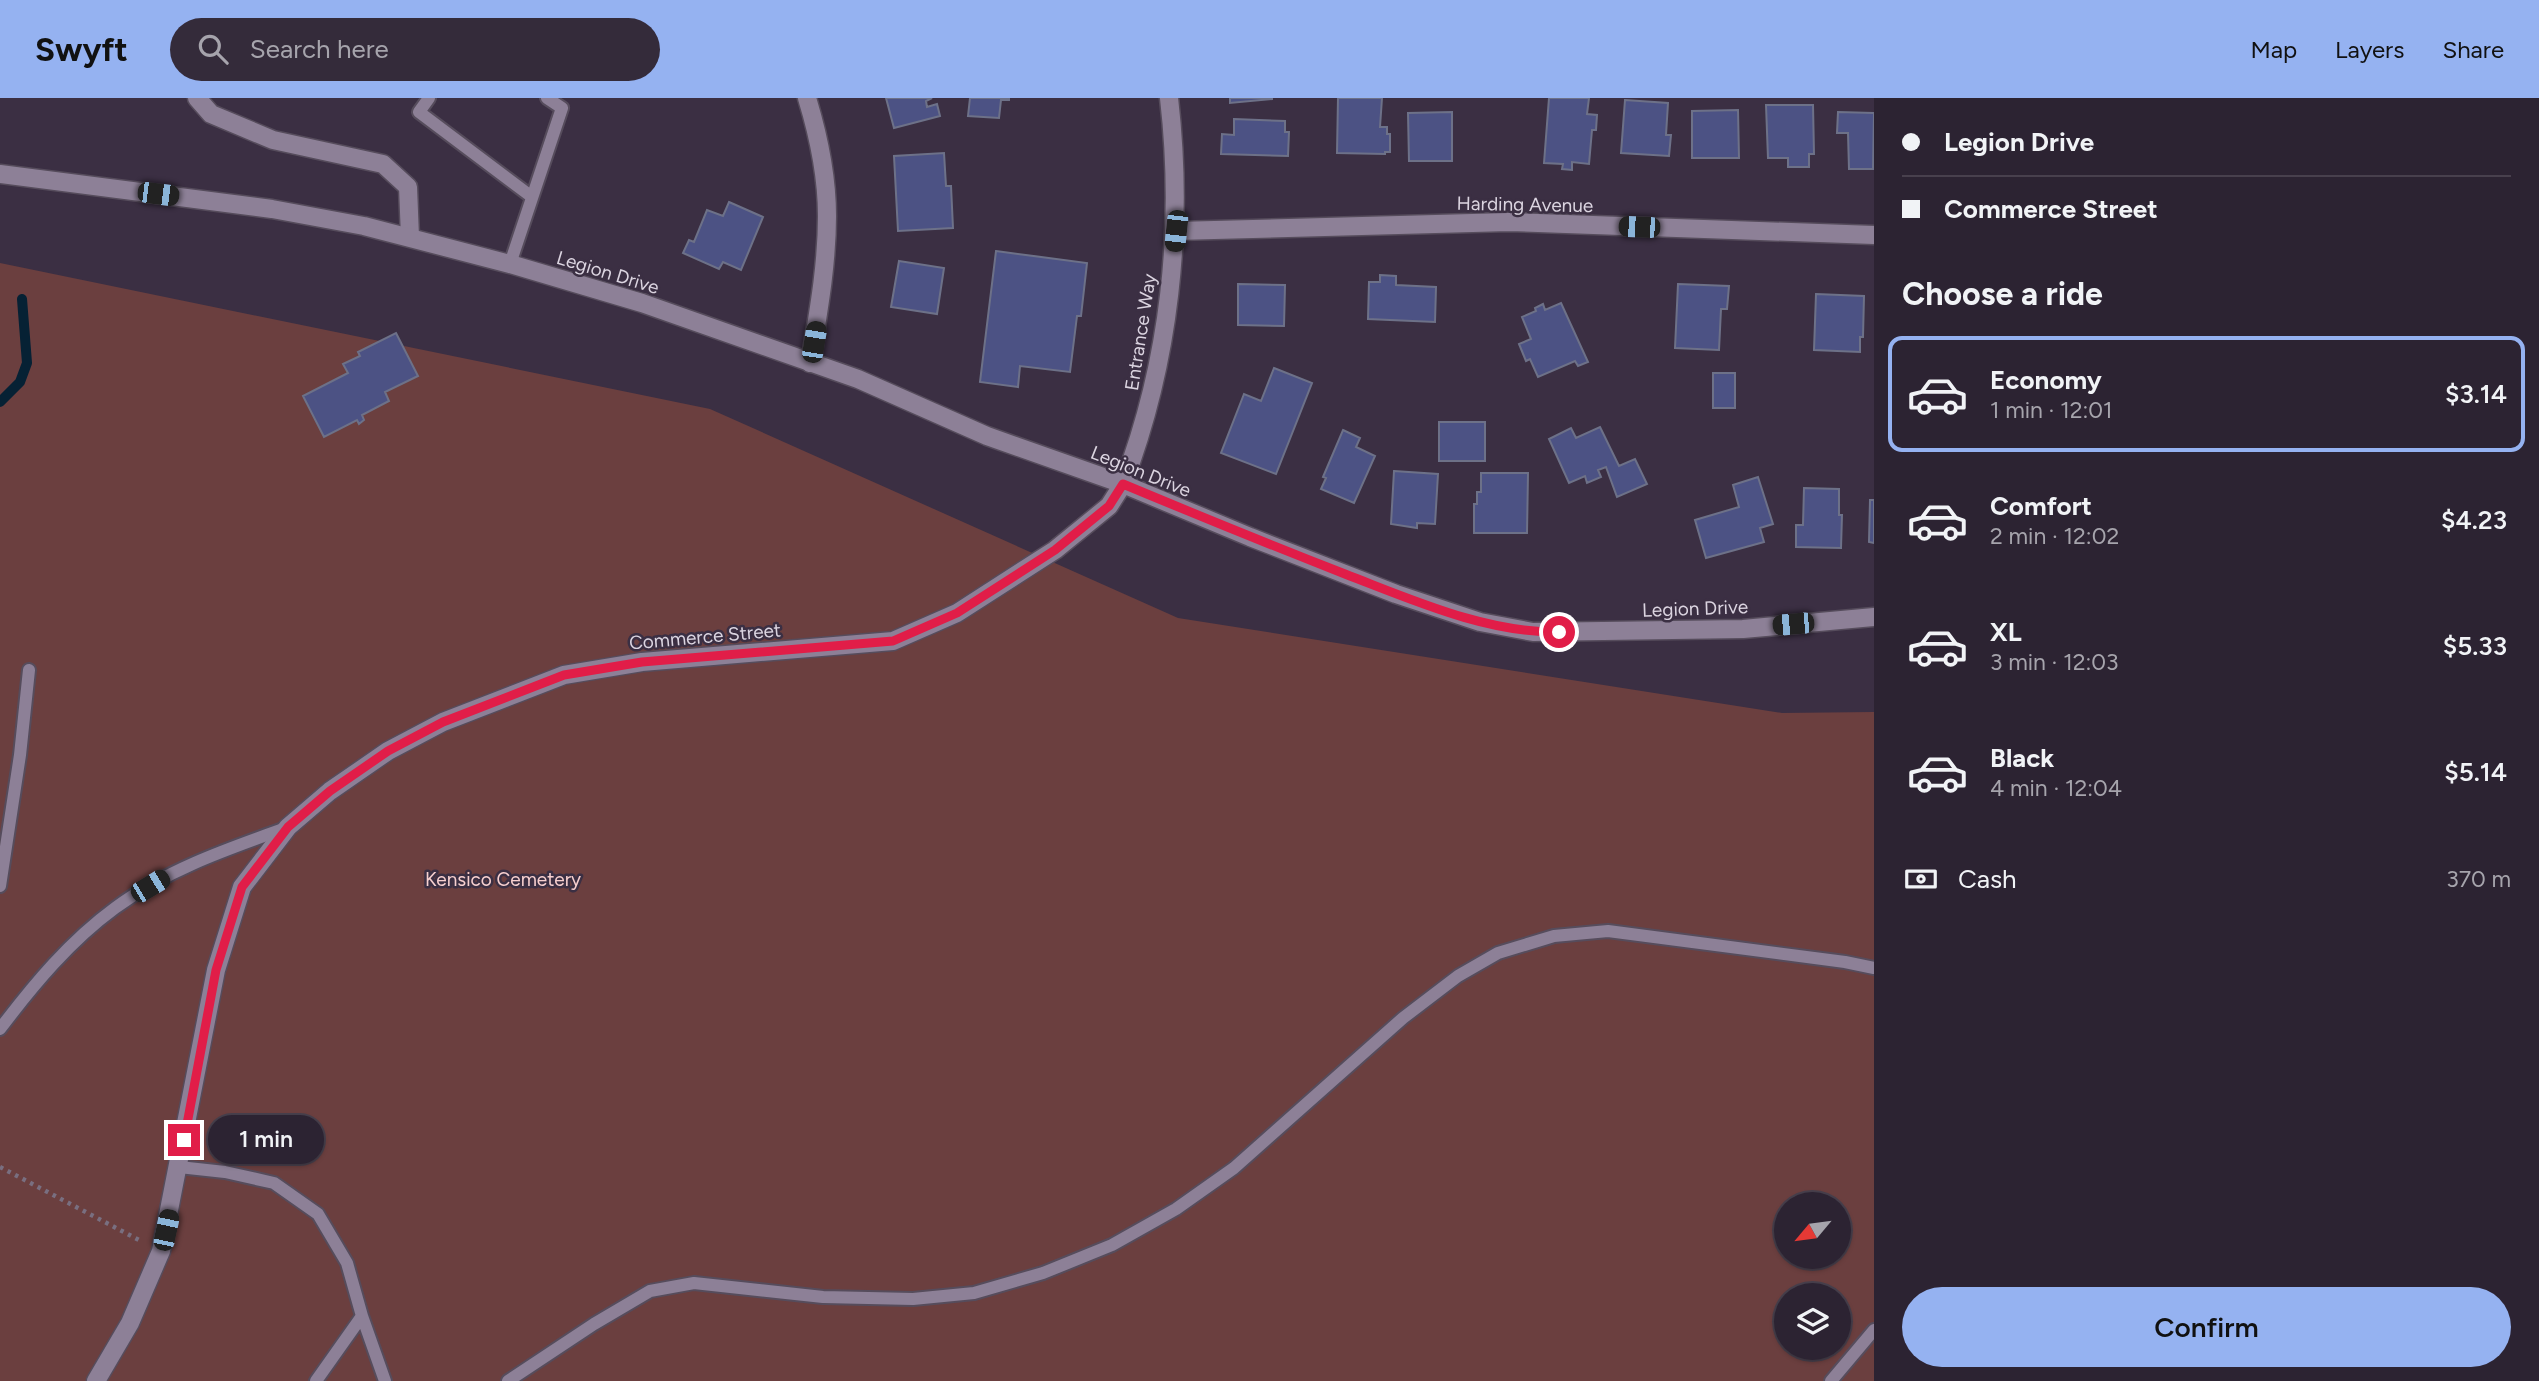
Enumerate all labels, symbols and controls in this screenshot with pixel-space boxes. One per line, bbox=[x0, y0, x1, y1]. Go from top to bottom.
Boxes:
search box bbox=[170, 18, 660, 81]
text: Swyft bbox=[35, 30, 128, 69]
icon: search bbox=[194, 30, 232, 68]
text: Search here bbox=[250, 33, 389, 65]
text: Map bbox=[2250, 35, 2297, 64]
text: Layers bbox=[2335, 35, 2404, 64]
text: Share bbox=[2442, 35, 2504, 64]
text: Legion Drive bbox=[1944, 126, 2094, 158]
car bbox=[136, 181, 181, 207]
street label: Harding Avenue bbox=[1456, 192, 1593, 217]
text: Commerce Street bbox=[1944, 193, 2158, 225]
car bbox=[1164, 209, 1189, 253]
car bbox=[1618, 216, 1661, 238]
street label: Legion Drive bbox=[554, 246, 662, 299]
street label: Entrance Way bbox=[1120, 272, 1161, 392]
text: Choose a ride bbox=[1902, 275, 2103, 313]
car bbox=[801, 320, 828, 364]
icon: car bbox=[1906, 363, 1969, 426]
text: Economy bbox=[1990, 364, 2102, 396]
text: $3.14 bbox=[2445, 378, 2507, 410]
text: 1 min · 12:01 bbox=[1990, 396, 2113, 424]
street label: Legion Drive bbox=[1087, 441, 1194, 502]
icon: car bbox=[1906, 489, 1969, 552]
text: Comfort bbox=[1990, 490, 2092, 522]
text: $4.23 bbox=[2441, 504, 2507, 536]
text: 2 min · 12:02 bbox=[1990, 522, 2119, 550]
street label: Legion Drive bbox=[1642, 595, 1748, 622]
car bbox=[1772, 612, 1815, 636]
icon: car bbox=[1906, 615, 1969, 678]
route start bbox=[1543, 616, 1575, 648]
text: XL bbox=[1990, 616, 2022, 648]
street label: Commerce Street bbox=[628, 618, 782, 655]
text: $5.33 bbox=[2443, 630, 2507, 662]
text: 3 min · 12:03 bbox=[1990, 648, 2119, 676]
icon: car bbox=[1906, 741, 1969, 804]
text: Black bbox=[1990, 742, 2054, 774]
text: $5.14 bbox=[2444, 756, 2507, 788]
text: 4 min · 12:04 bbox=[1990, 774, 2122, 802]
icon: cash bbox=[1902, 860, 1940, 898]
text: Cash bbox=[1958, 863, 2017, 895]
text: 370 m bbox=[2446, 865, 2511, 893]
car bbox=[127, 866, 174, 906]
park label: Kensico Cemetery bbox=[425, 868, 581, 891]
callout: 1 min bbox=[208, 1116, 324, 1164]
route end bbox=[168, 1124, 200, 1156]
text: 1 min bbox=[239, 1125, 293, 1153]
north arrow bbox=[1774, 1192, 1852, 1269]
map controls bbox=[1774, 1192, 1851, 1360]
car bbox=[152, 1207, 181, 1253]
button: layers bbox=[1774, 1283, 1851, 1360]
button: Confirm bbox=[1902, 1287, 2511, 1367]

